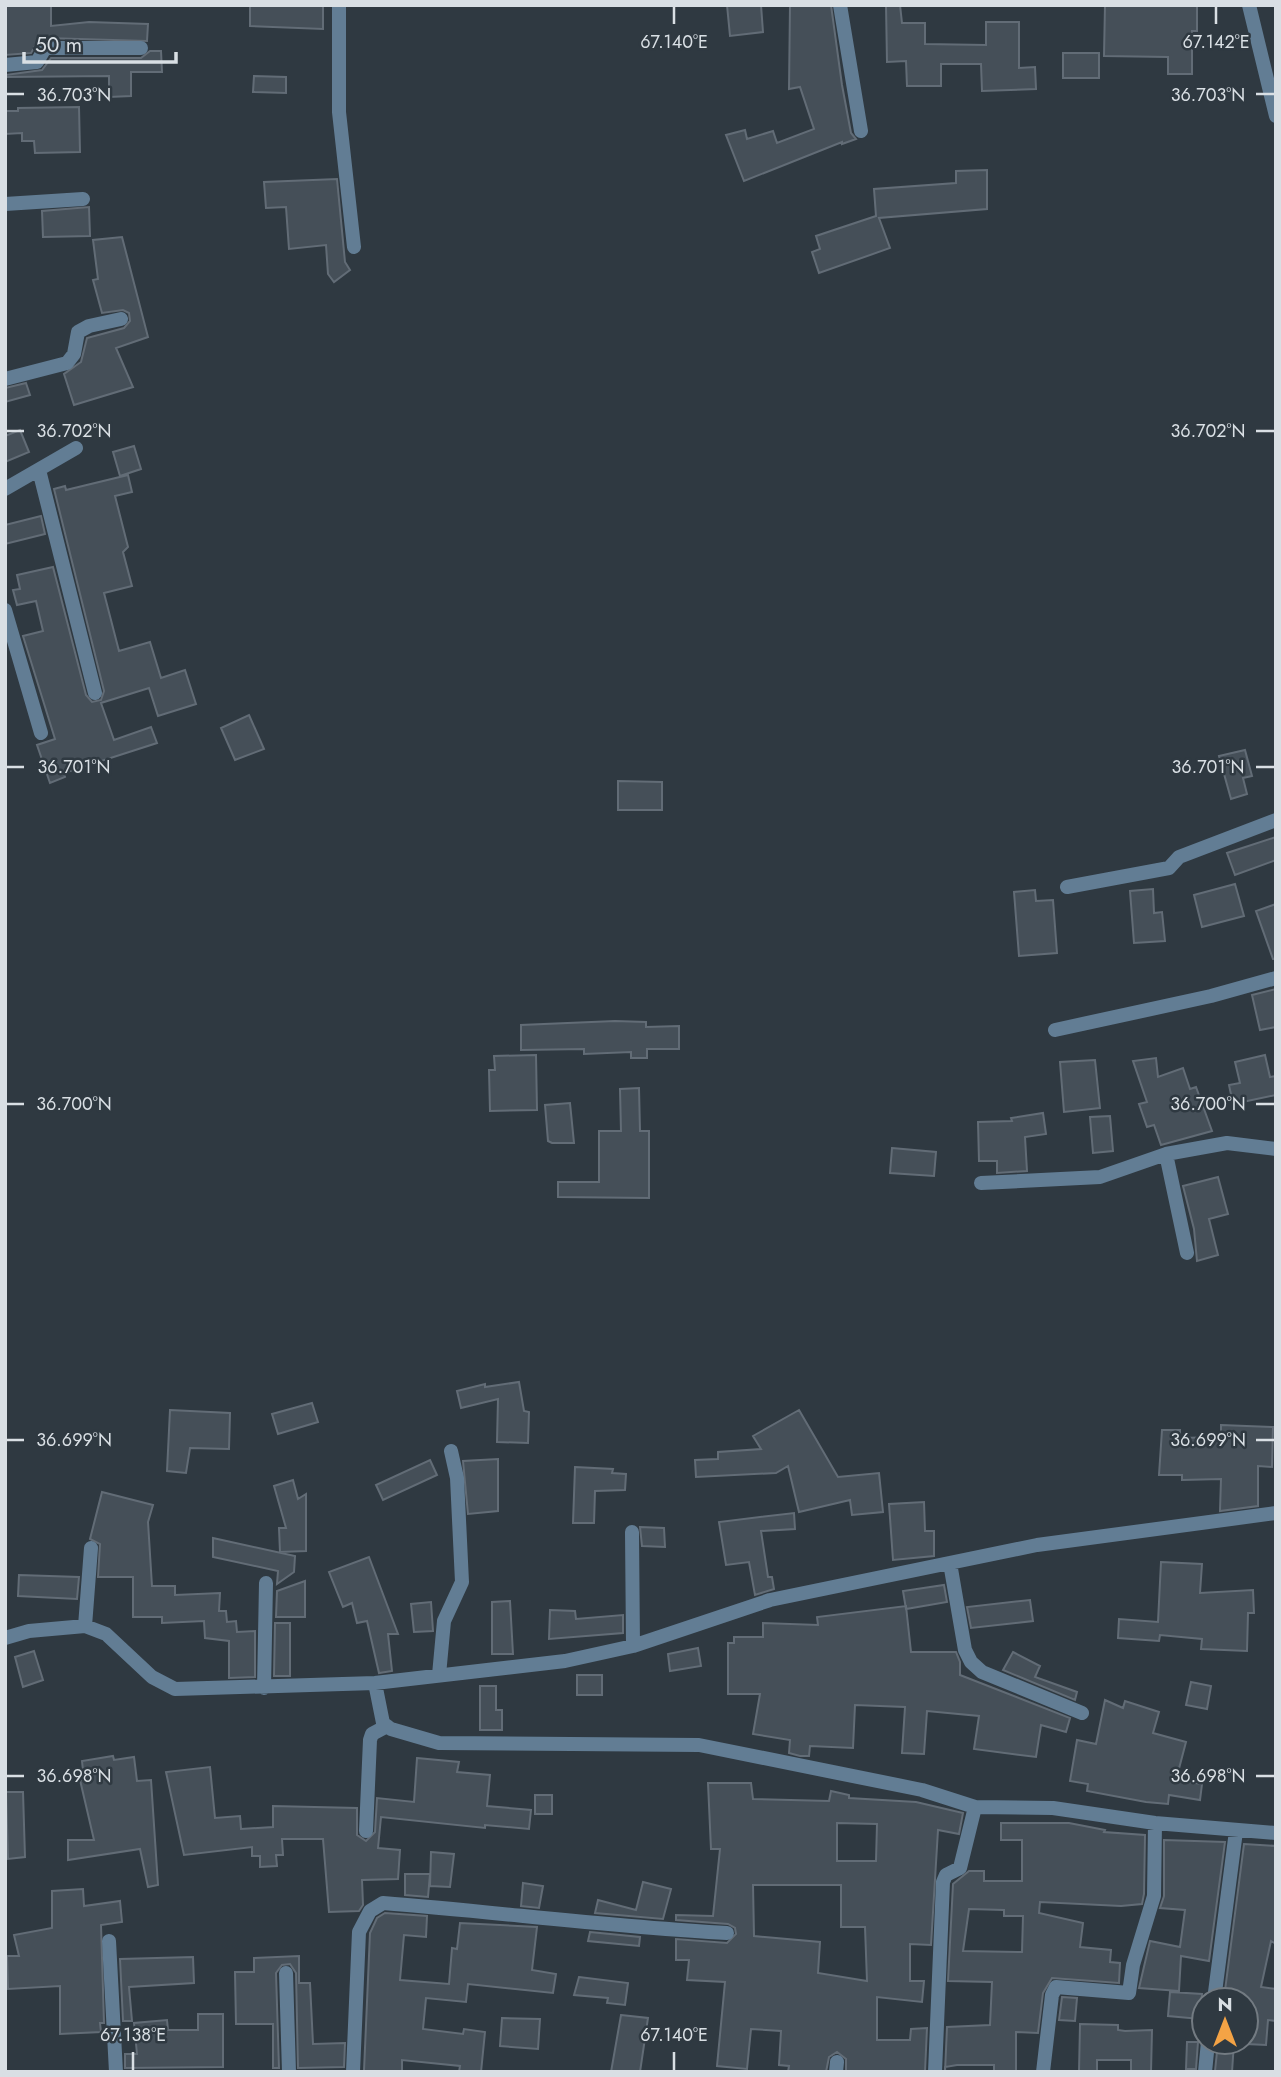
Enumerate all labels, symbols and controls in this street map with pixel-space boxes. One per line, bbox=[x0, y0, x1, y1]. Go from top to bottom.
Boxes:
scale bar bbox=[24, 21, 177, 65]
text: 67.140°E bbox=[640, 29, 708, 55]
text: 67.142°E bbox=[1182, 29, 1250, 55]
text: 50 m bbox=[35, 30, 82, 60]
text: 36.703°N bbox=[37, 82, 111, 108]
text: 36.703°N bbox=[1171, 82, 1245, 108]
text: 36.702°N bbox=[36, 418, 112, 444]
text: 36.702°N bbox=[1170, 418, 1246, 444]
text: 36.701°N bbox=[38, 754, 110, 780]
text: 36.701°N bbox=[1172, 754, 1244, 780]
text: 36.700°N bbox=[36, 1091, 112, 1117]
text: 36.700°N bbox=[1170, 1091, 1246, 1117]
text: 36.699°N bbox=[36, 1427, 112, 1453]
text: 36.699°N bbox=[1170, 1427, 1246, 1453]
text: 36.698°N bbox=[36, 1763, 112, 1789]
text: 36.698°N bbox=[1170, 1763, 1246, 1789]
north arrow bbox=[1190, 1986, 1260, 2056]
text: N bbox=[1217, 1991, 1233, 2018]
text: 67.138°E bbox=[100, 2022, 166, 2048]
text: 67.140°E bbox=[640, 2022, 708, 2048]

